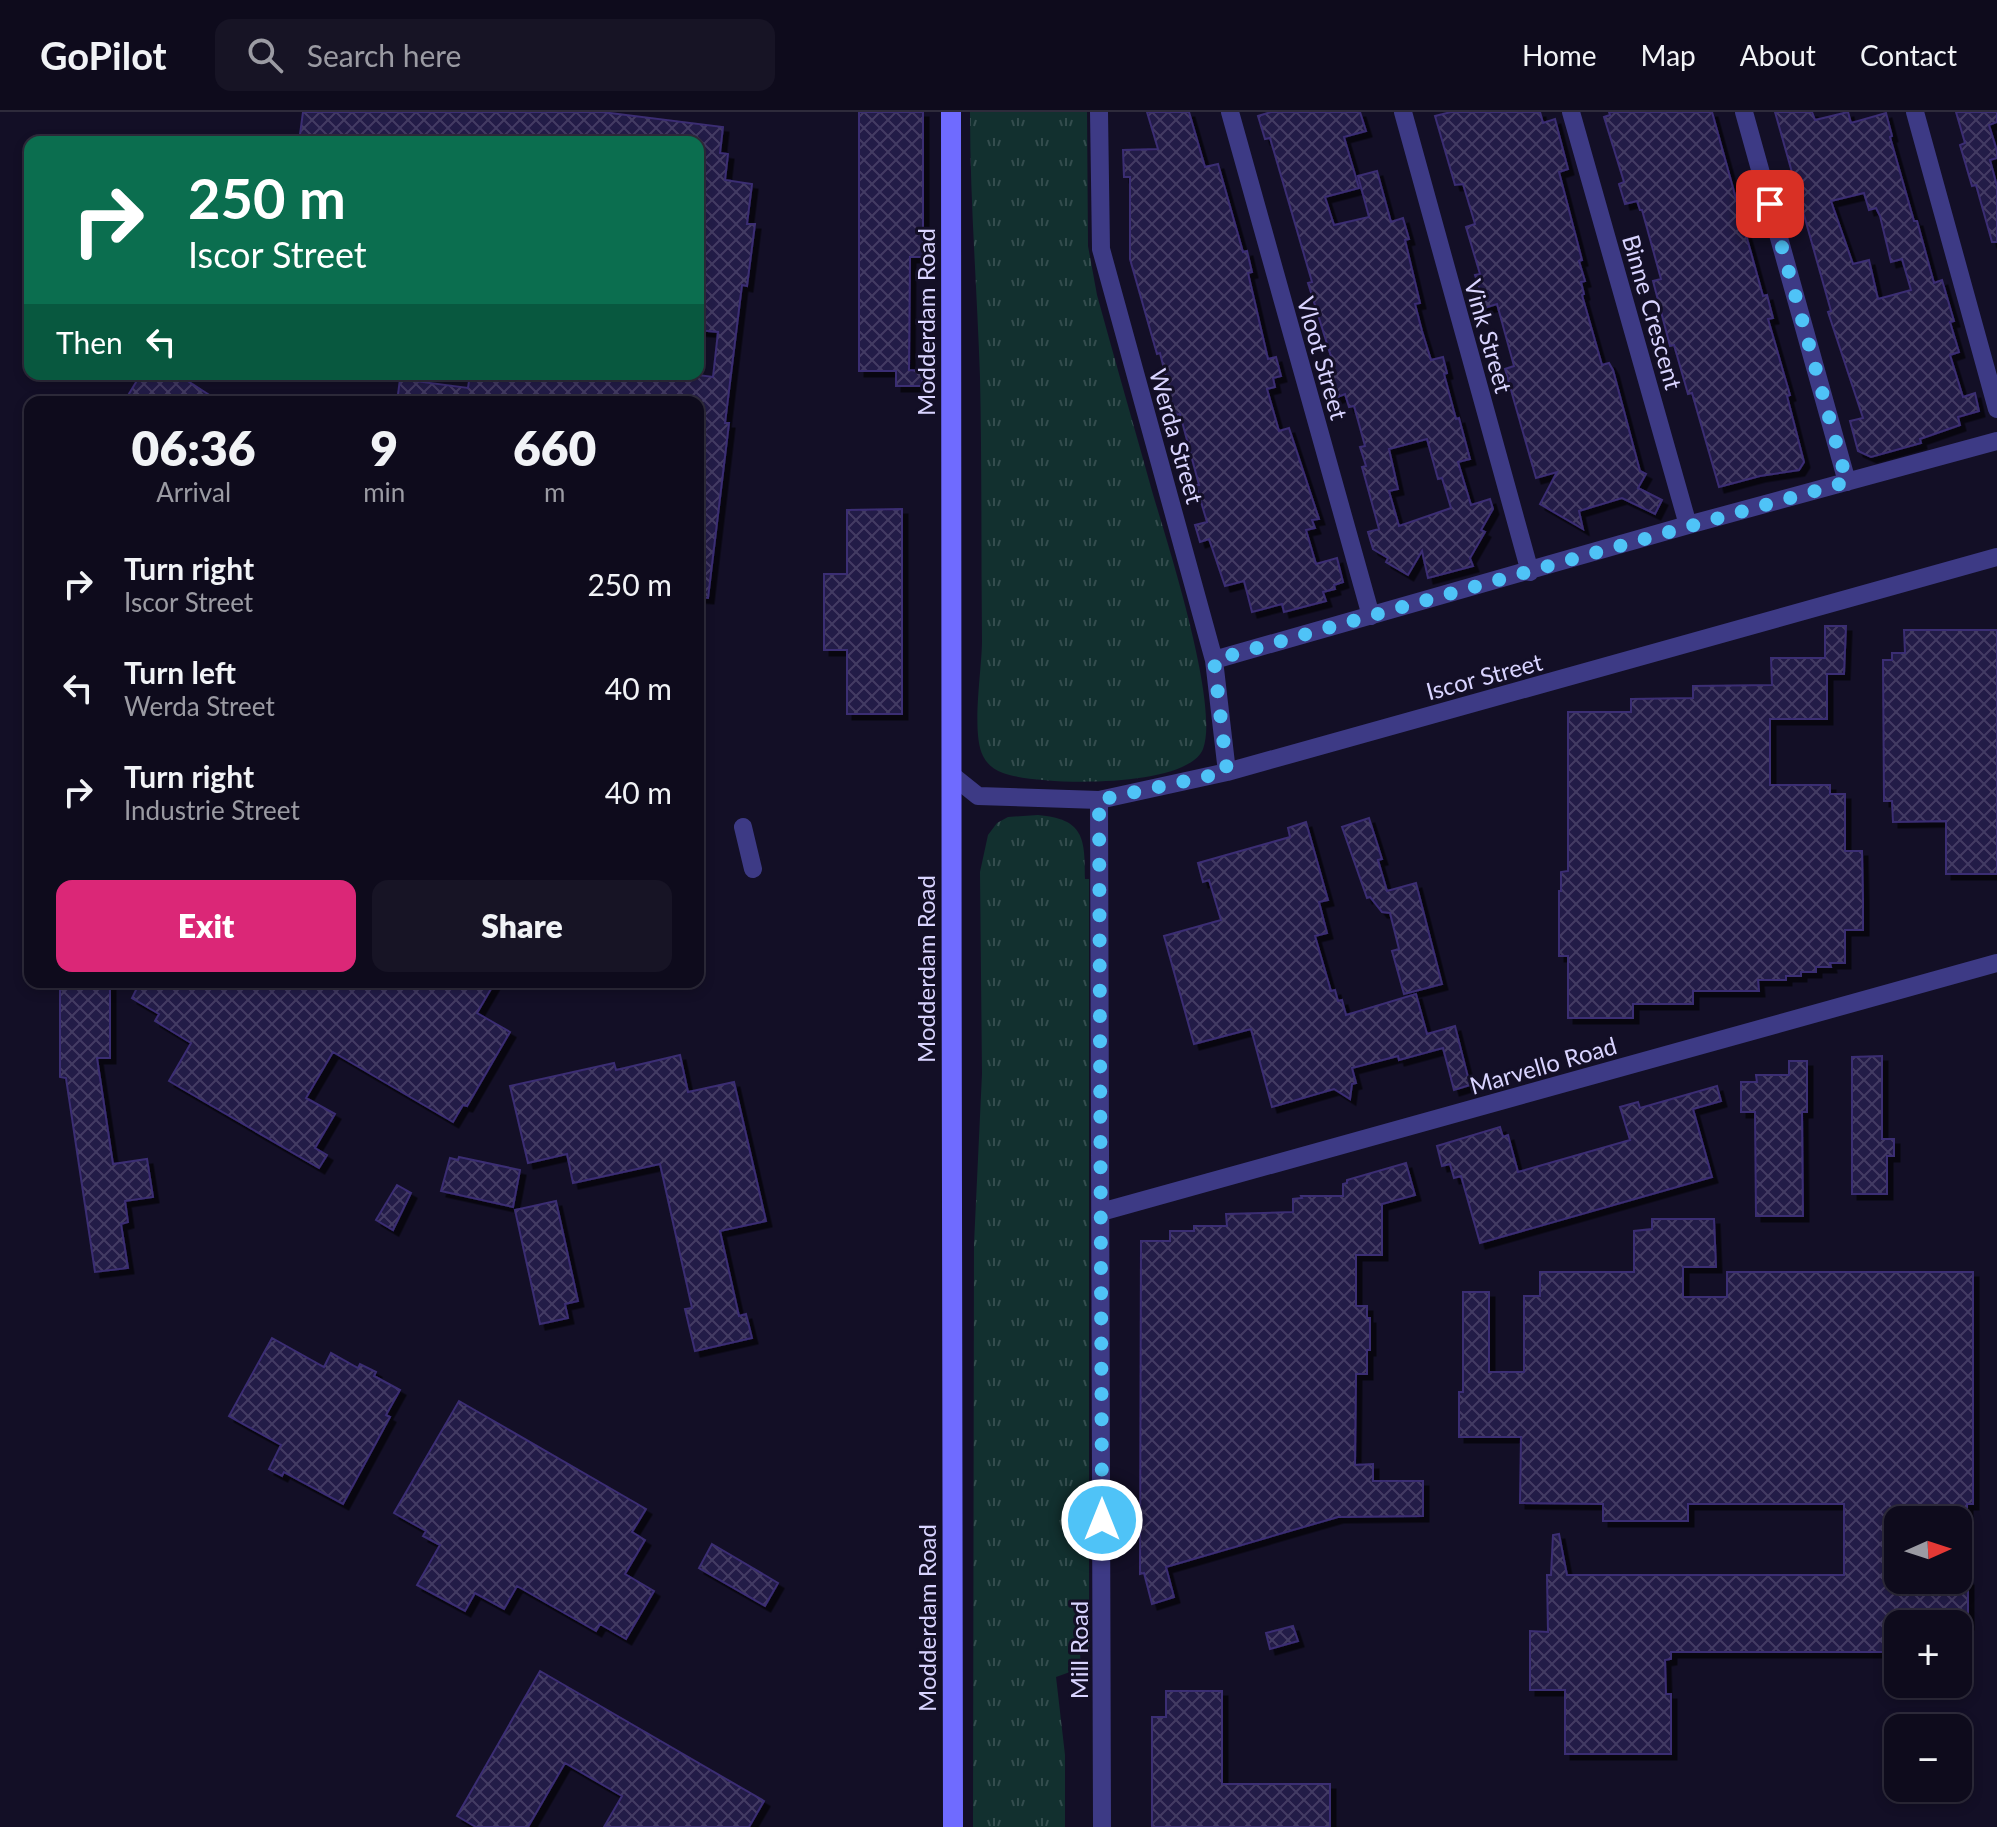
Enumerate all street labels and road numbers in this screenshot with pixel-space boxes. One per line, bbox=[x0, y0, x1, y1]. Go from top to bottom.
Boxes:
street label: Modderdam Road bbox=[911, 228, 940, 416]
street label: Binne Crescent bbox=[1617, 231, 1689, 393]
street label: Vink Street bbox=[1459, 276, 1519, 397]
street label: Vloot Street bbox=[1292, 293, 1355, 423]
street label: Werda Street bbox=[1144, 365, 1210, 507]
street label: Iscor Street bbox=[1423, 646, 1546, 705]
street label: Modderdam Road bbox=[911, 875, 940, 1063]
street label: Marvello Road bbox=[1466, 1030, 1620, 1100]
street label: Modderdam Road bbox=[912, 1524, 941, 1712]
street label: Mill Road bbox=[1064, 1601, 1093, 1699]

